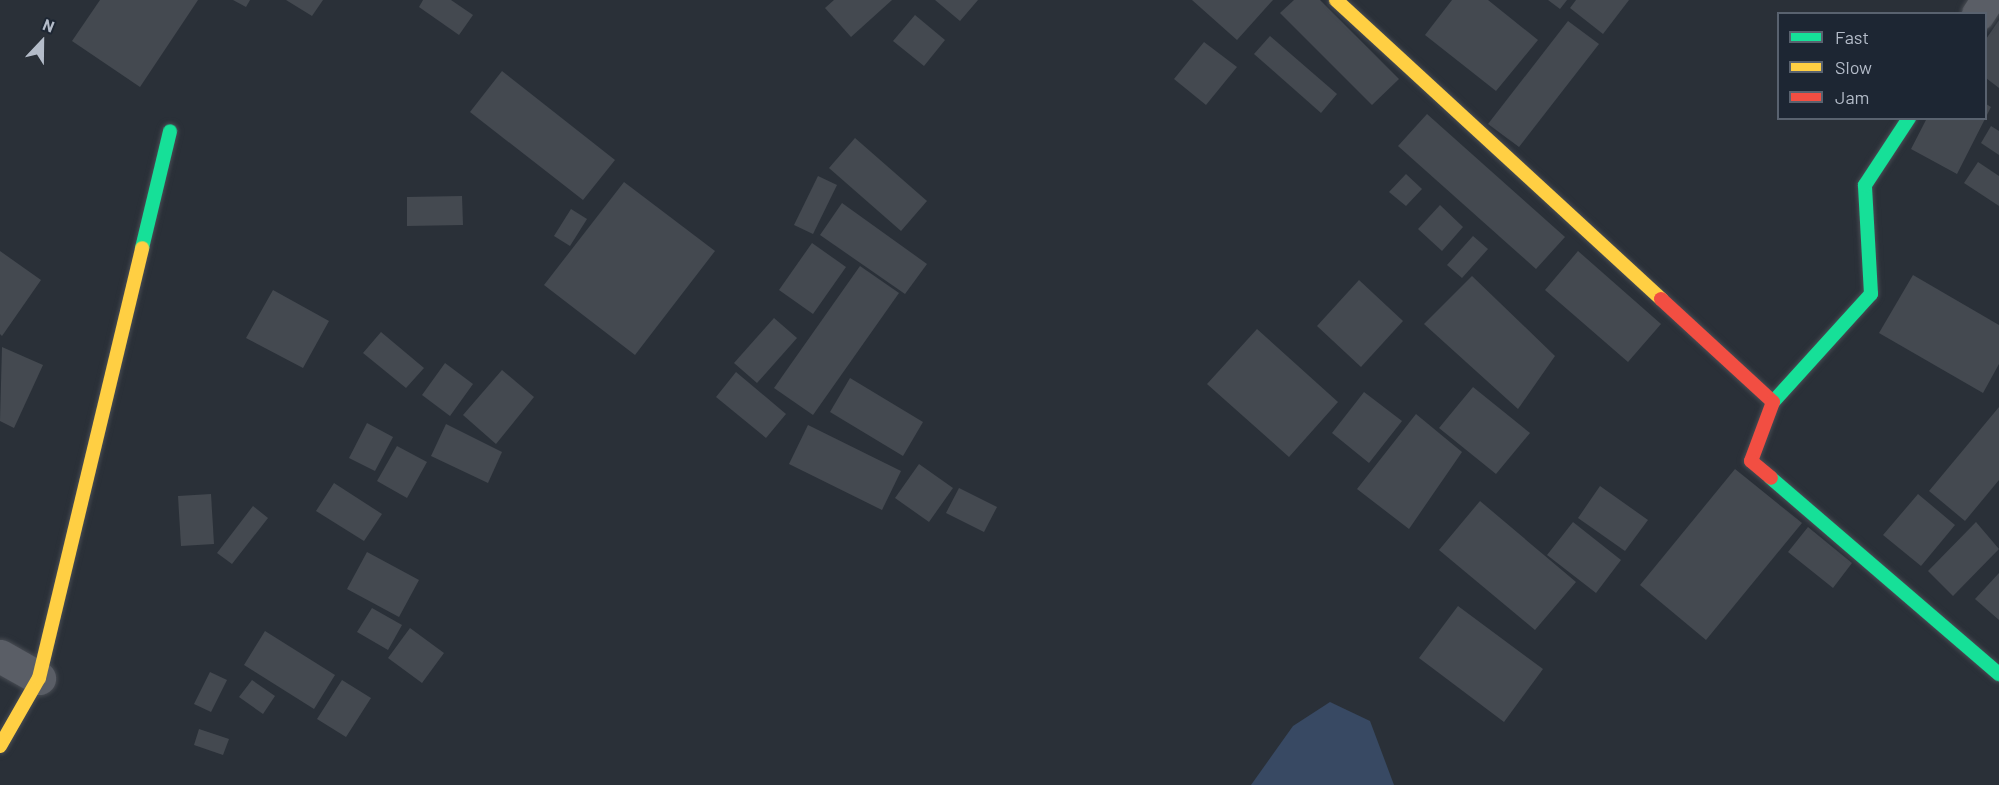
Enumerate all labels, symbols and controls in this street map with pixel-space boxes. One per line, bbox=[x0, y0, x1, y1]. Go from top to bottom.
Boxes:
north arrow bbox=[12, 12, 72, 72]
legend bbox=[1777, 12, 1987, 120]
text: N bbox=[40, 14, 57, 36]
text: Fast bbox=[1835, 26, 1869, 48]
text: Slow bbox=[1835, 56, 1872, 78]
text: Jam bbox=[1835, 86, 1869, 108]

